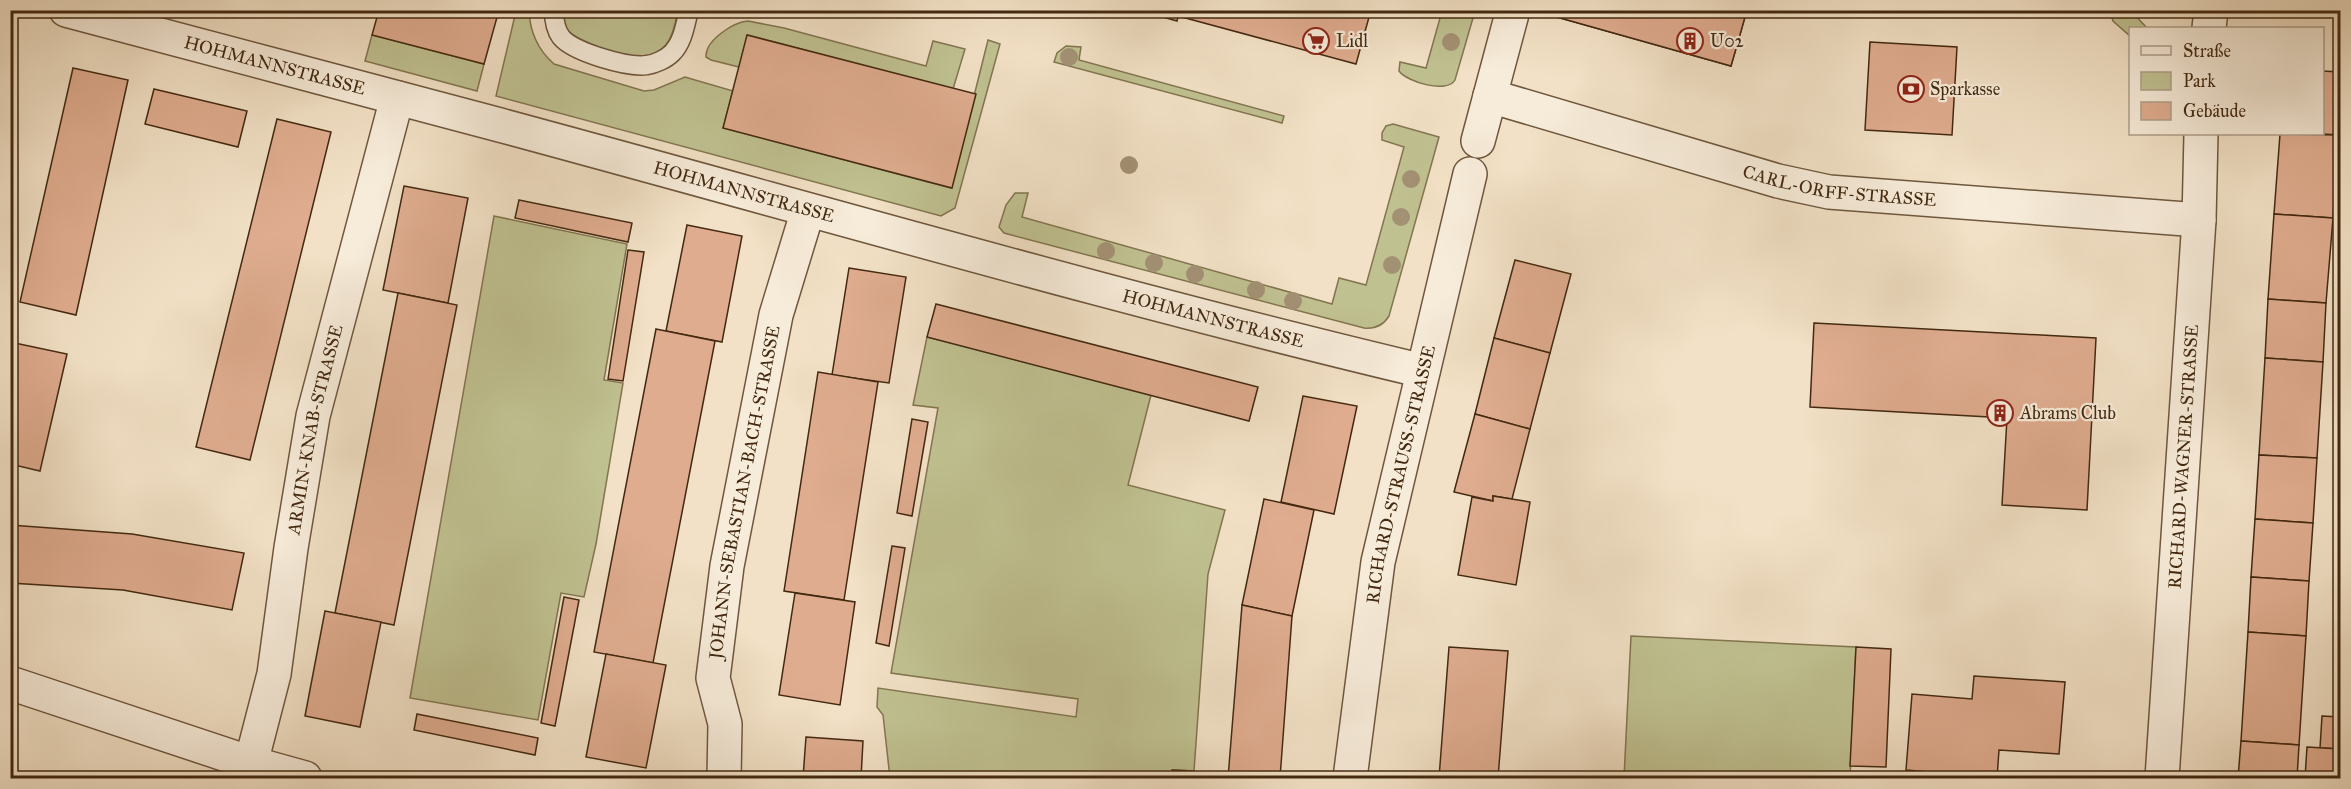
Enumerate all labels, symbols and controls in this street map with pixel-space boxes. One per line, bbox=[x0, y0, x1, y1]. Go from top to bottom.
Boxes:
supermarket icon: Lidl bbox=[1301, 26, 1331, 56]
building icon: U02 bbox=[1675, 26, 1705, 56]
legend bbox=[2129, 27, 2324, 135]
place label: Lidl bbox=[1336, 30, 1368, 52]
place label: U02 bbox=[1710, 30, 1744, 52]
street label: HOHMANNSTRASSE bbox=[182, 31, 368, 100]
text: Straße bbox=[2183, 40, 2231, 62]
text: Park bbox=[2183, 70, 2216, 92]
bank icon: Sparkasse bbox=[1896, 74, 1926, 104]
place label: Sparkasse bbox=[1930, 78, 2000, 100]
text: Gebäude bbox=[2183, 100, 2246, 122]
street label: HOHMANNSTRASSE bbox=[651, 156, 837, 227]
street label: CARL-ORFF-STRASSE bbox=[1740, 160, 1937, 211]
street label: HOHMANNSTRASSE bbox=[1120, 285, 1306, 353]
street label: ARMIN-KNAB-STRASSE bbox=[282, 322, 348, 537]
street label: JOHANN-SEBASTIAN-BACH-STRASSE bbox=[704, 323, 785, 663]
street label: RICHARD-WAGNER-STRASSE bbox=[2164, 324, 2203, 590]
street label: RICHARD-STRAUSS-STRASSE bbox=[1362, 343, 1440, 605]
building icon: Abrams Club bbox=[1985, 398, 2015, 428]
place label: Abrams Club bbox=[2019, 402, 2116, 424]

